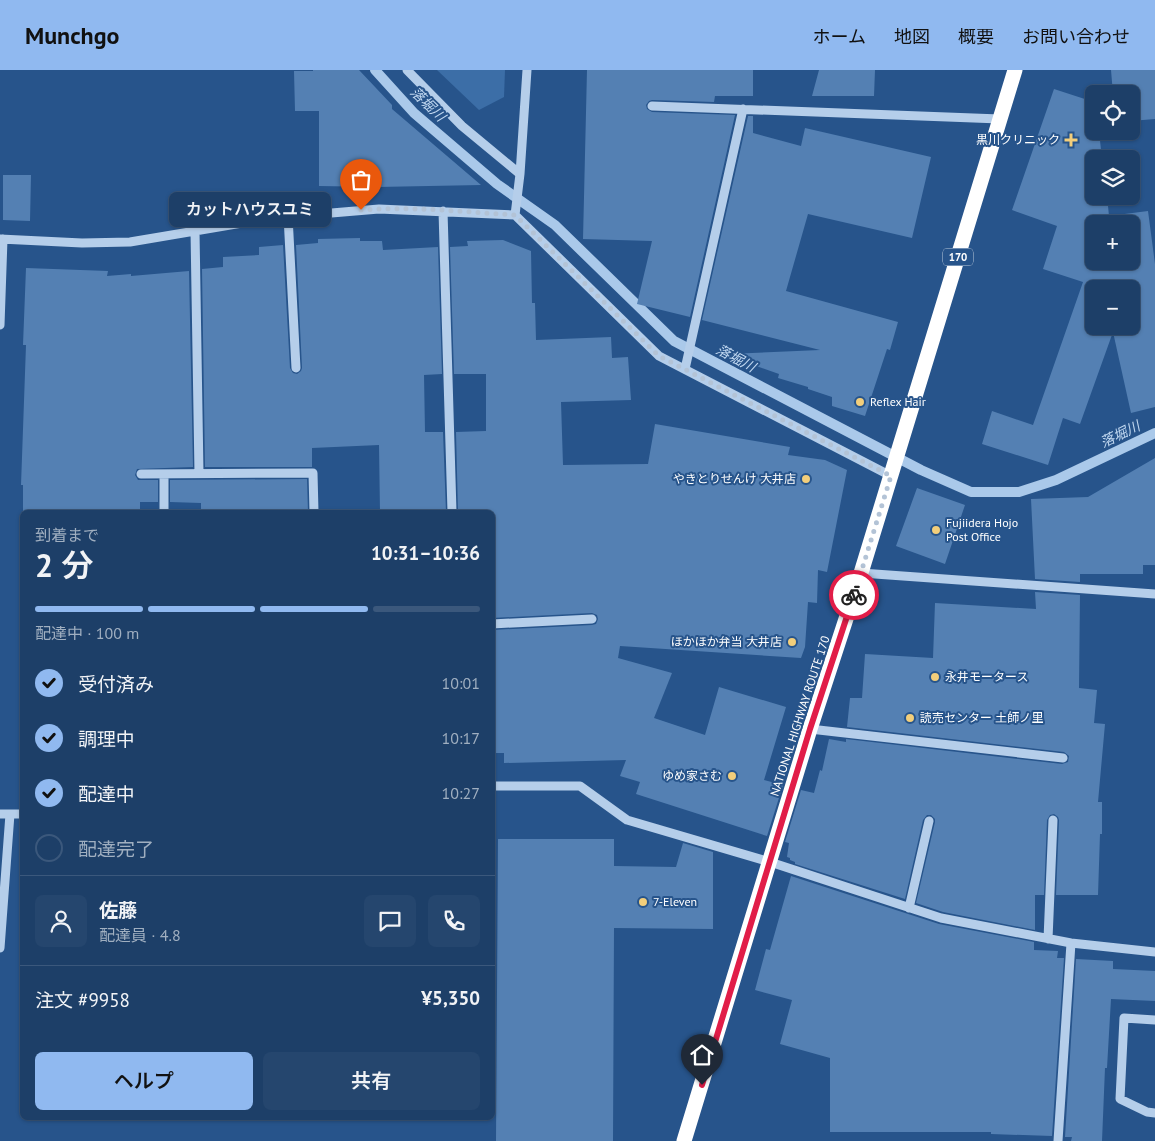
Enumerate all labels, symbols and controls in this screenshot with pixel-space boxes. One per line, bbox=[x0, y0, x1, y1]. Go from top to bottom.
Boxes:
text: Munchgo bbox=[25, 20, 119, 51]
text: ホーム bbox=[813, 25, 866, 48]
text: 地図 bbox=[894, 25, 930, 48]
text: 概要 bbox=[958, 25, 994, 48]
text: お問い合わせ bbox=[1022, 25, 1130, 48]
water label: 落堀川 bbox=[407, 83, 451, 126]
map controls bbox=[1085, 85, 1140, 335]
button: locate bbox=[1085, 85, 1140, 140]
place label: 黒川クリニック bbox=[976, 132, 1060, 147]
marker: 黒川クリニック bbox=[1064, 133, 1078, 147]
button: layers bbox=[1085, 150, 1140, 205]
pin bbox=[340, 159, 382, 210]
icon: bag bbox=[347, 166, 375, 194]
callout: カットハウスユミ bbox=[168, 192, 331, 228]
text: カットハウスユミ bbox=[186, 199, 314, 219]
button: + bbox=[1085, 215, 1140, 270]
road number: 170 bbox=[943, 248, 973, 266]
button: − bbox=[1085, 280, 1140, 335]
water label: 落堀川 bbox=[713, 340, 761, 377]
place label: Reflex Hair bbox=[870, 394, 926, 409]
marker: Reflex Hair bbox=[854, 396, 866, 408]
water label: 落堀川 bbox=[1097, 416, 1145, 451]
place label: やきとりせんけ 大井店 bbox=[673, 471, 796, 486]
marker: やきとりせんけ 大井店 bbox=[800, 473, 812, 485]
place label: Fujiidera Hojo Post Office bbox=[946, 515, 1018, 544]
marker: Fujiidera Hojo Post Office bbox=[930, 524, 942, 536]
text: 到着まで bbox=[35, 525, 99, 545]
text: 10:31–10:36 bbox=[371, 541, 480, 565]
text: 2 分 bbox=[35, 544, 93, 586]
courier bbox=[829, 570, 879, 620]
icon: bike bbox=[840, 581, 868, 609]
text: 配達中 · 100 m bbox=[35, 623, 139, 643]
street label: NATIONAL HIGHWAY ROUTE 170 bbox=[766, 633, 833, 798]
place label: ほかほか弁当 大井店 bbox=[671, 634, 782, 649]
marker: ほかほか弁当 大井店 bbox=[786, 636, 798, 648]
icon: check bbox=[35, 669, 63, 697]
place label: 永井モータース bbox=[945, 669, 1028, 684]
marker: 永井モータース bbox=[929, 671, 941, 683]
text: 受付済み bbox=[78, 672, 154, 696]
text: 10:01 bbox=[442, 673, 480, 693]
place label: 読売センター 土師ノ里 bbox=[920, 710, 1043, 725]
marker: 読売センター 土師ノ里 bbox=[904, 712, 916, 724]
icon: check bbox=[35, 724, 63, 752]
text: 調理中 bbox=[78, 727, 135, 751]
text: 10:17 bbox=[442, 728, 480, 748]
place label: ゆめ家さむ bbox=[662, 768, 722, 783]
marker: ゆめ家さむ bbox=[726, 770, 738, 782]
icon: check bbox=[35, 779, 63, 807]
text: 配達中 bbox=[78, 782, 135, 806]
text: 10:27 bbox=[442, 783, 480, 803]
text: 配達完了 bbox=[78, 837, 154, 861]
place label: 7-Eleven bbox=[653, 894, 697, 909]
button: person bbox=[35, 895, 87, 947]
button: chat bbox=[364, 895, 416, 947]
button: phone bbox=[428, 895, 480, 947]
marker: 7-Eleven bbox=[637, 896, 649, 908]
text: 佐藤 bbox=[99, 898, 137, 922]
text: 配達員 · 4.8 bbox=[99, 925, 181, 945]
text: ¥5,350 bbox=[421, 986, 480, 1010]
text: 注文 #9958 bbox=[35, 988, 130, 1012]
pin bbox=[681, 1034, 723, 1085]
icon: home bbox=[688, 1041, 716, 1069]
button: ヘルプ bbox=[35, 1052, 253, 1110]
button: 共有 bbox=[263, 1052, 480, 1110]

